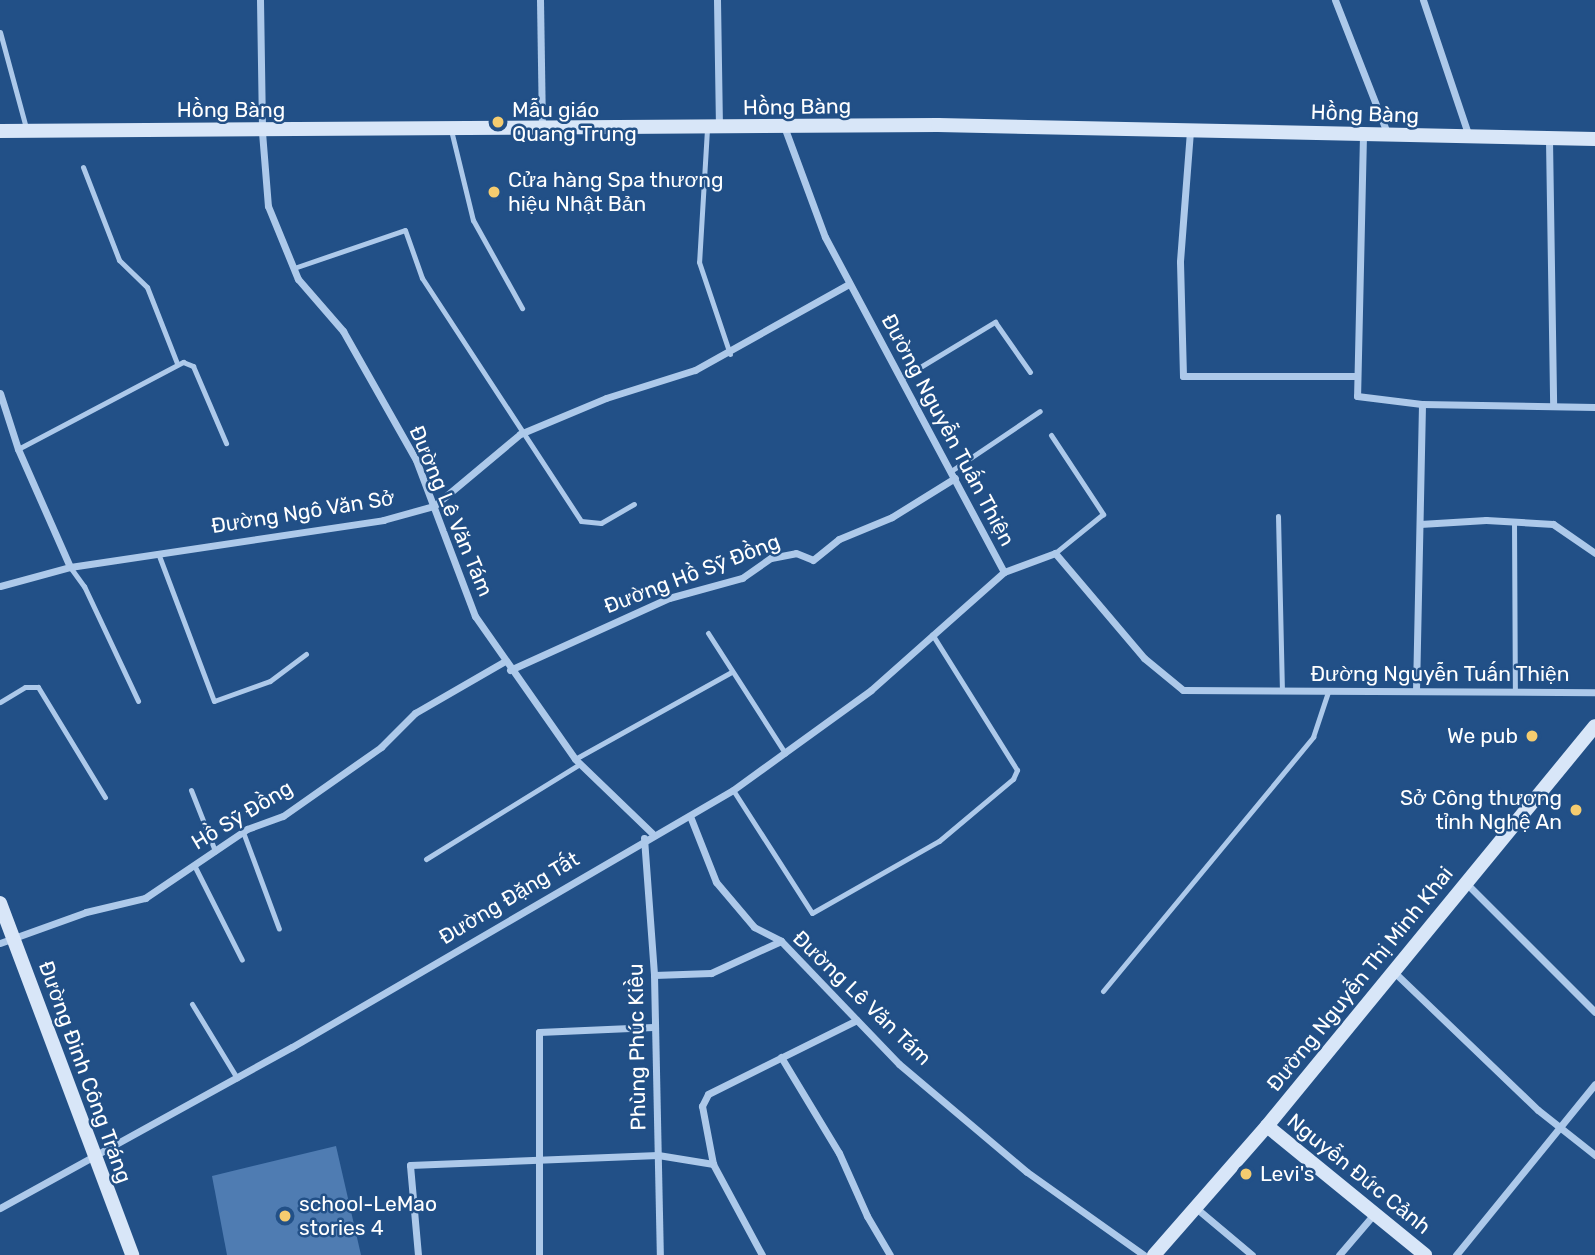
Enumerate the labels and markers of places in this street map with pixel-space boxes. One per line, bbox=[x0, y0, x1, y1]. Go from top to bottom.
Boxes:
place label: Mẫu giáo Quang Trung bbox=[512, 97, 637, 147]
marker: Mẫu giáo Quang Trung bbox=[490, 114, 506, 130]
place label: Cửa hàng Spa thương hiệu Nhật Bản bbox=[508, 167, 724, 217]
marker: Cửa hàng Spa thương hiệu Nhật Bản bbox=[486, 184, 502, 200]
place label: We pub bbox=[1447, 723, 1518, 749]
marker: We pub bbox=[1524, 728, 1540, 744]
place label: Sở Công thương tỉnh Nghệ An bbox=[1399, 785, 1562, 835]
marker: Sở Công thương tỉnh Nghệ An bbox=[1568, 802, 1584, 818]
place label: Levi's bbox=[1260, 1161, 1315, 1187]
marker: Levi's bbox=[1238, 1166, 1254, 1182]
place label: school-LeMao stories 4 bbox=[299, 1191, 437, 1241]
marker: school-LeMao stories 4 bbox=[277, 1208, 293, 1224]

